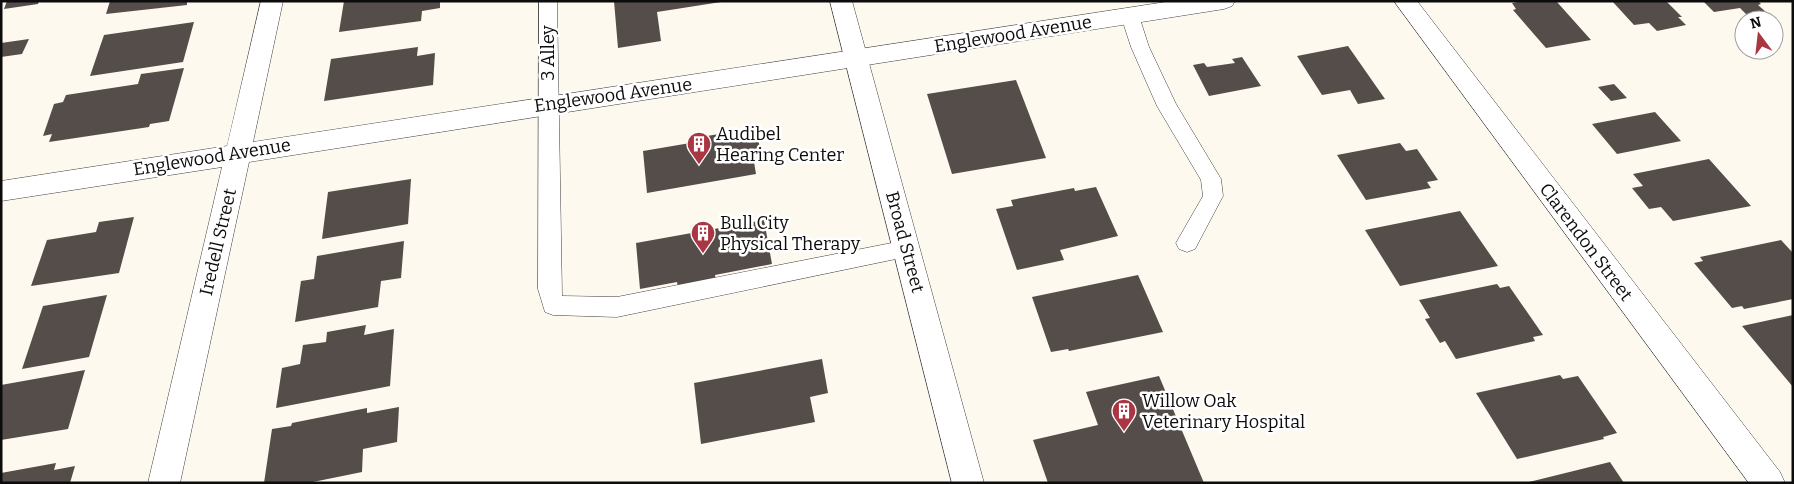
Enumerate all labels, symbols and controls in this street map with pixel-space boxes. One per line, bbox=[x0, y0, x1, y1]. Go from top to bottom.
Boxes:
north arrow bbox=[1734, 10, 1784, 60]
street label: Englewood Avenue bbox=[933, 11, 1093, 57]
text: N bbox=[1748, 13, 1763, 33]
street label: 3 Alley bbox=[537, 25, 559, 81]
street label: Englewood Avenue bbox=[533, 73, 693, 117]
place label: Audibel Hearing Center bbox=[716, 123, 844, 166]
building icon: Audibel Hearing Center bbox=[686, 131, 712, 165]
street label: Englewood Avenue bbox=[132, 134, 292, 180]
street label: Clarendon Street bbox=[1535, 179, 1638, 306]
street label: Iredell Street bbox=[195, 186, 241, 298]
street label: Broad Street bbox=[881, 189, 929, 296]
place label: Bull City Physical Therapy bbox=[720, 212, 861, 255]
building icon: Bull City Physical Therapy bbox=[690, 220, 716, 254]
place label: Willow Oak Veterinary Hospital bbox=[1142, 390, 1305, 433]
building icon: Willow Oak Veterinary Hospital bbox=[1111, 398, 1137, 432]

